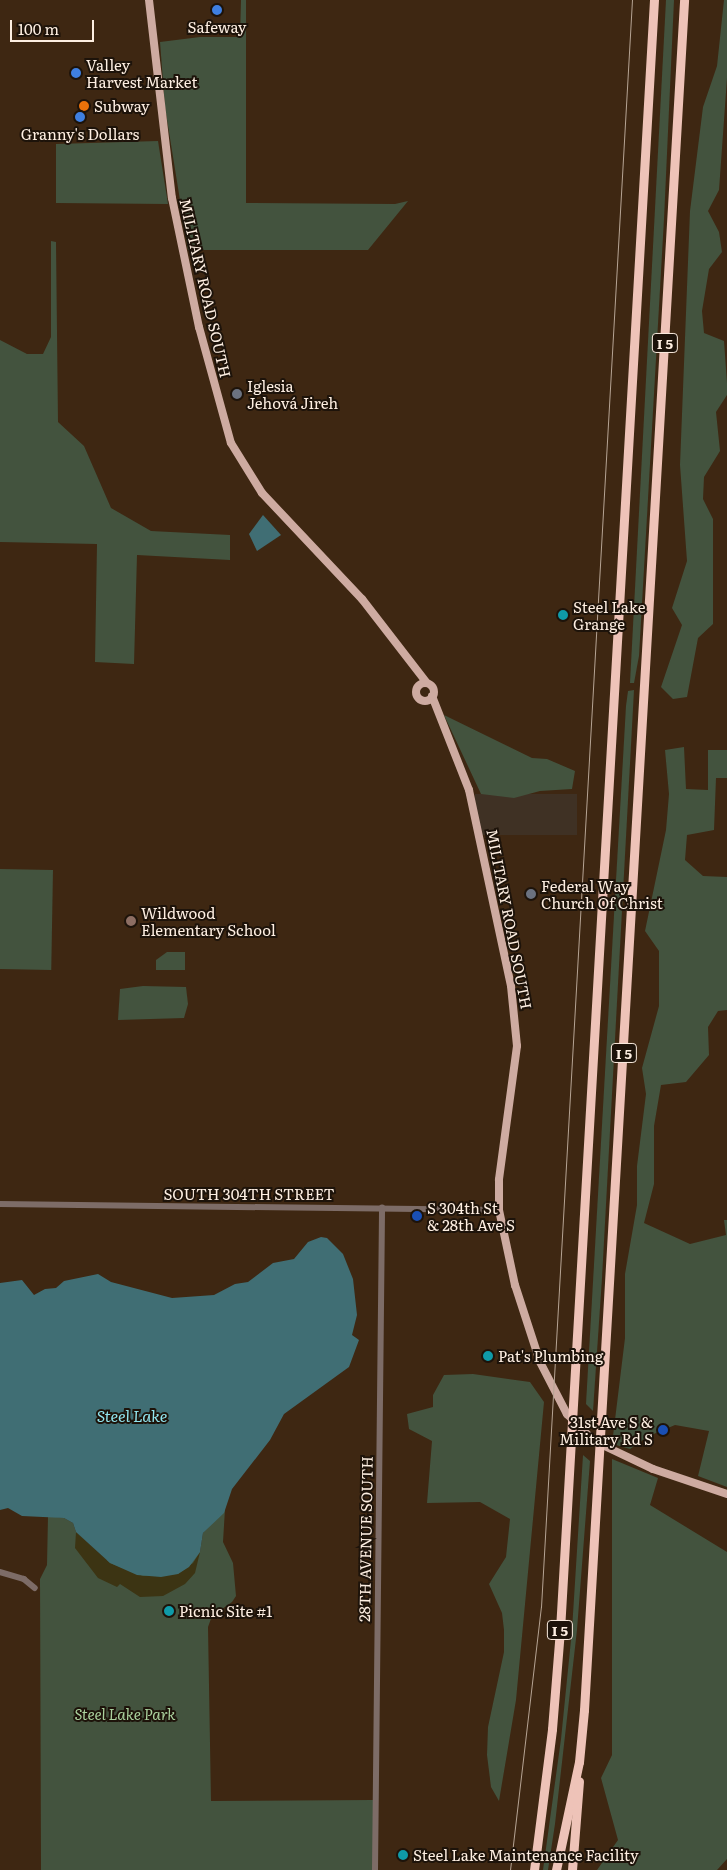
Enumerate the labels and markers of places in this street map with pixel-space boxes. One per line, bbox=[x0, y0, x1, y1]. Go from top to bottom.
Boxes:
marker: Safeway bbox=[211, 4, 223, 16]
place label: Safeway bbox=[188, 18, 246, 36]
place label: Valley Harvest Market bbox=[86, 55, 197, 90]
marker: Valley Harvest Market bbox=[70, 67, 82, 79]
place label: Subway bbox=[94, 97, 150, 115]
marker: Subway bbox=[78, 100, 90, 112]
marker: Granny's Dollars bbox=[74, 111, 86, 123]
place label: Granny's Dollars bbox=[21, 125, 139, 143]
place label: Iglesia Jehová Jireh bbox=[247, 376, 338, 411]
marker: Iglesia Jehová Jireh bbox=[231, 388, 243, 400]
place label: Steel Lake Grange bbox=[573, 597, 646, 632]
marker: Steel Lake Grange bbox=[557, 609, 569, 621]
place label: Federal Way Church Of Christ bbox=[541, 876, 663, 911]
marker: Federal Way Church Of Christ bbox=[525, 888, 537, 900]
place label: Wildwood Elementary School bbox=[141, 903, 276, 938]
marker: Wildwood Elementary School bbox=[125, 915, 137, 927]
place label: S 304th St & 28th Ave S bbox=[427, 1198, 515, 1233]
marker: S 304th St & 28th Ave S bbox=[411, 1210, 423, 1222]
place label: Pat's Plumbing bbox=[498, 1347, 603, 1365]
marker: Pat's Plumbing bbox=[482, 1350, 494, 1362]
place label: 31st Ave S & Military Rd S bbox=[559, 1412, 653, 1447]
marker: 31st Ave S & Military Rd S bbox=[657, 1424, 669, 1436]
place label: Picnic Site #1 bbox=[179, 1602, 272, 1620]
marker: Picnic Site #1 bbox=[163, 1605, 175, 1617]
place label: Steel Lake Maintenance Facility bbox=[413, 1846, 639, 1864]
marker: Steel Lake Maintenance Facility bbox=[397, 1849, 409, 1861]

